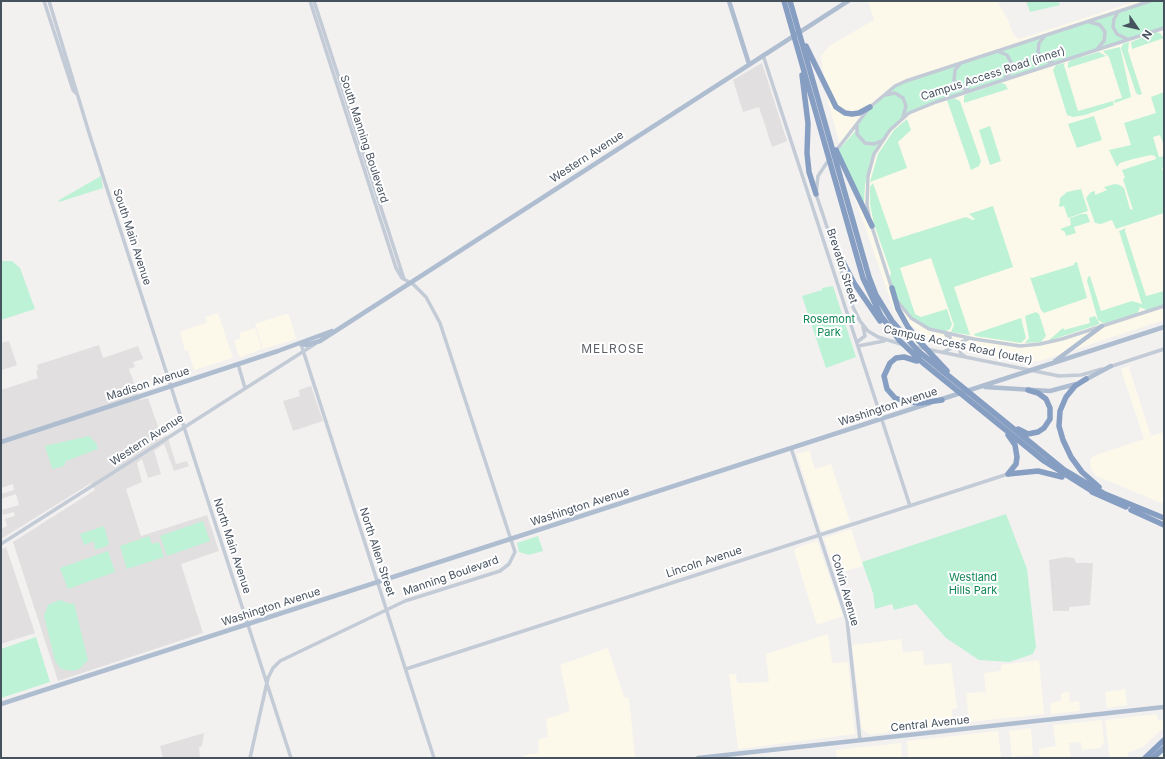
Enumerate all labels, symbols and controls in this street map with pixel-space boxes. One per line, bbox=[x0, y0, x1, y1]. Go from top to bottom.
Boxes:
north arrow bbox=[1117, 8, 1157, 48]
text: N bbox=[1139, 27, 1155, 42]
street label: Campus Access Road (inner) bbox=[919, 44, 1067, 104]
street label: South Manning Boulevard bbox=[337, 73, 391, 205]
street label: Western Avenue bbox=[548, 128, 626, 186]
street label: South Main Avenue bbox=[110, 187, 154, 287]
street label: Brevator Street bbox=[824, 227, 860, 305]
park label: Rosemont Park bbox=[803, 313, 855, 339]
street label: Campus Access Road (outer) bbox=[882, 323, 1034, 367]
district label: MELROSE bbox=[581, 342, 645, 356]
street label: Madison Avenue bbox=[105, 364, 191, 404]
street label: Washington Avenue bbox=[837, 385, 939, 429]
street label: Western Avenue bbox=[108, 411, 186, 469]
street label: Washington Avenue bbox=[529, 485, 631, 529]
street label: North Main Avenue bbox=[210, 497, 254, 595]
street label: North Allen Street bbox=[356, 506, 398, 598]
street label: Lincoln Avenue bbox=[664, 543, 744, 581]
street label: Colvin Avenue bbox=[828, 552, 862, 628]
street label: Manning Boulevard bbox=[401, 553, 501, 599]
park label: Westland Hills Park bbox=[949, 571, 997, 597]
street label: Washington Avenue bbox=[220, 585, 322, 629]
street label: Central Avenue bbox=[890, 713, 970, 735]

